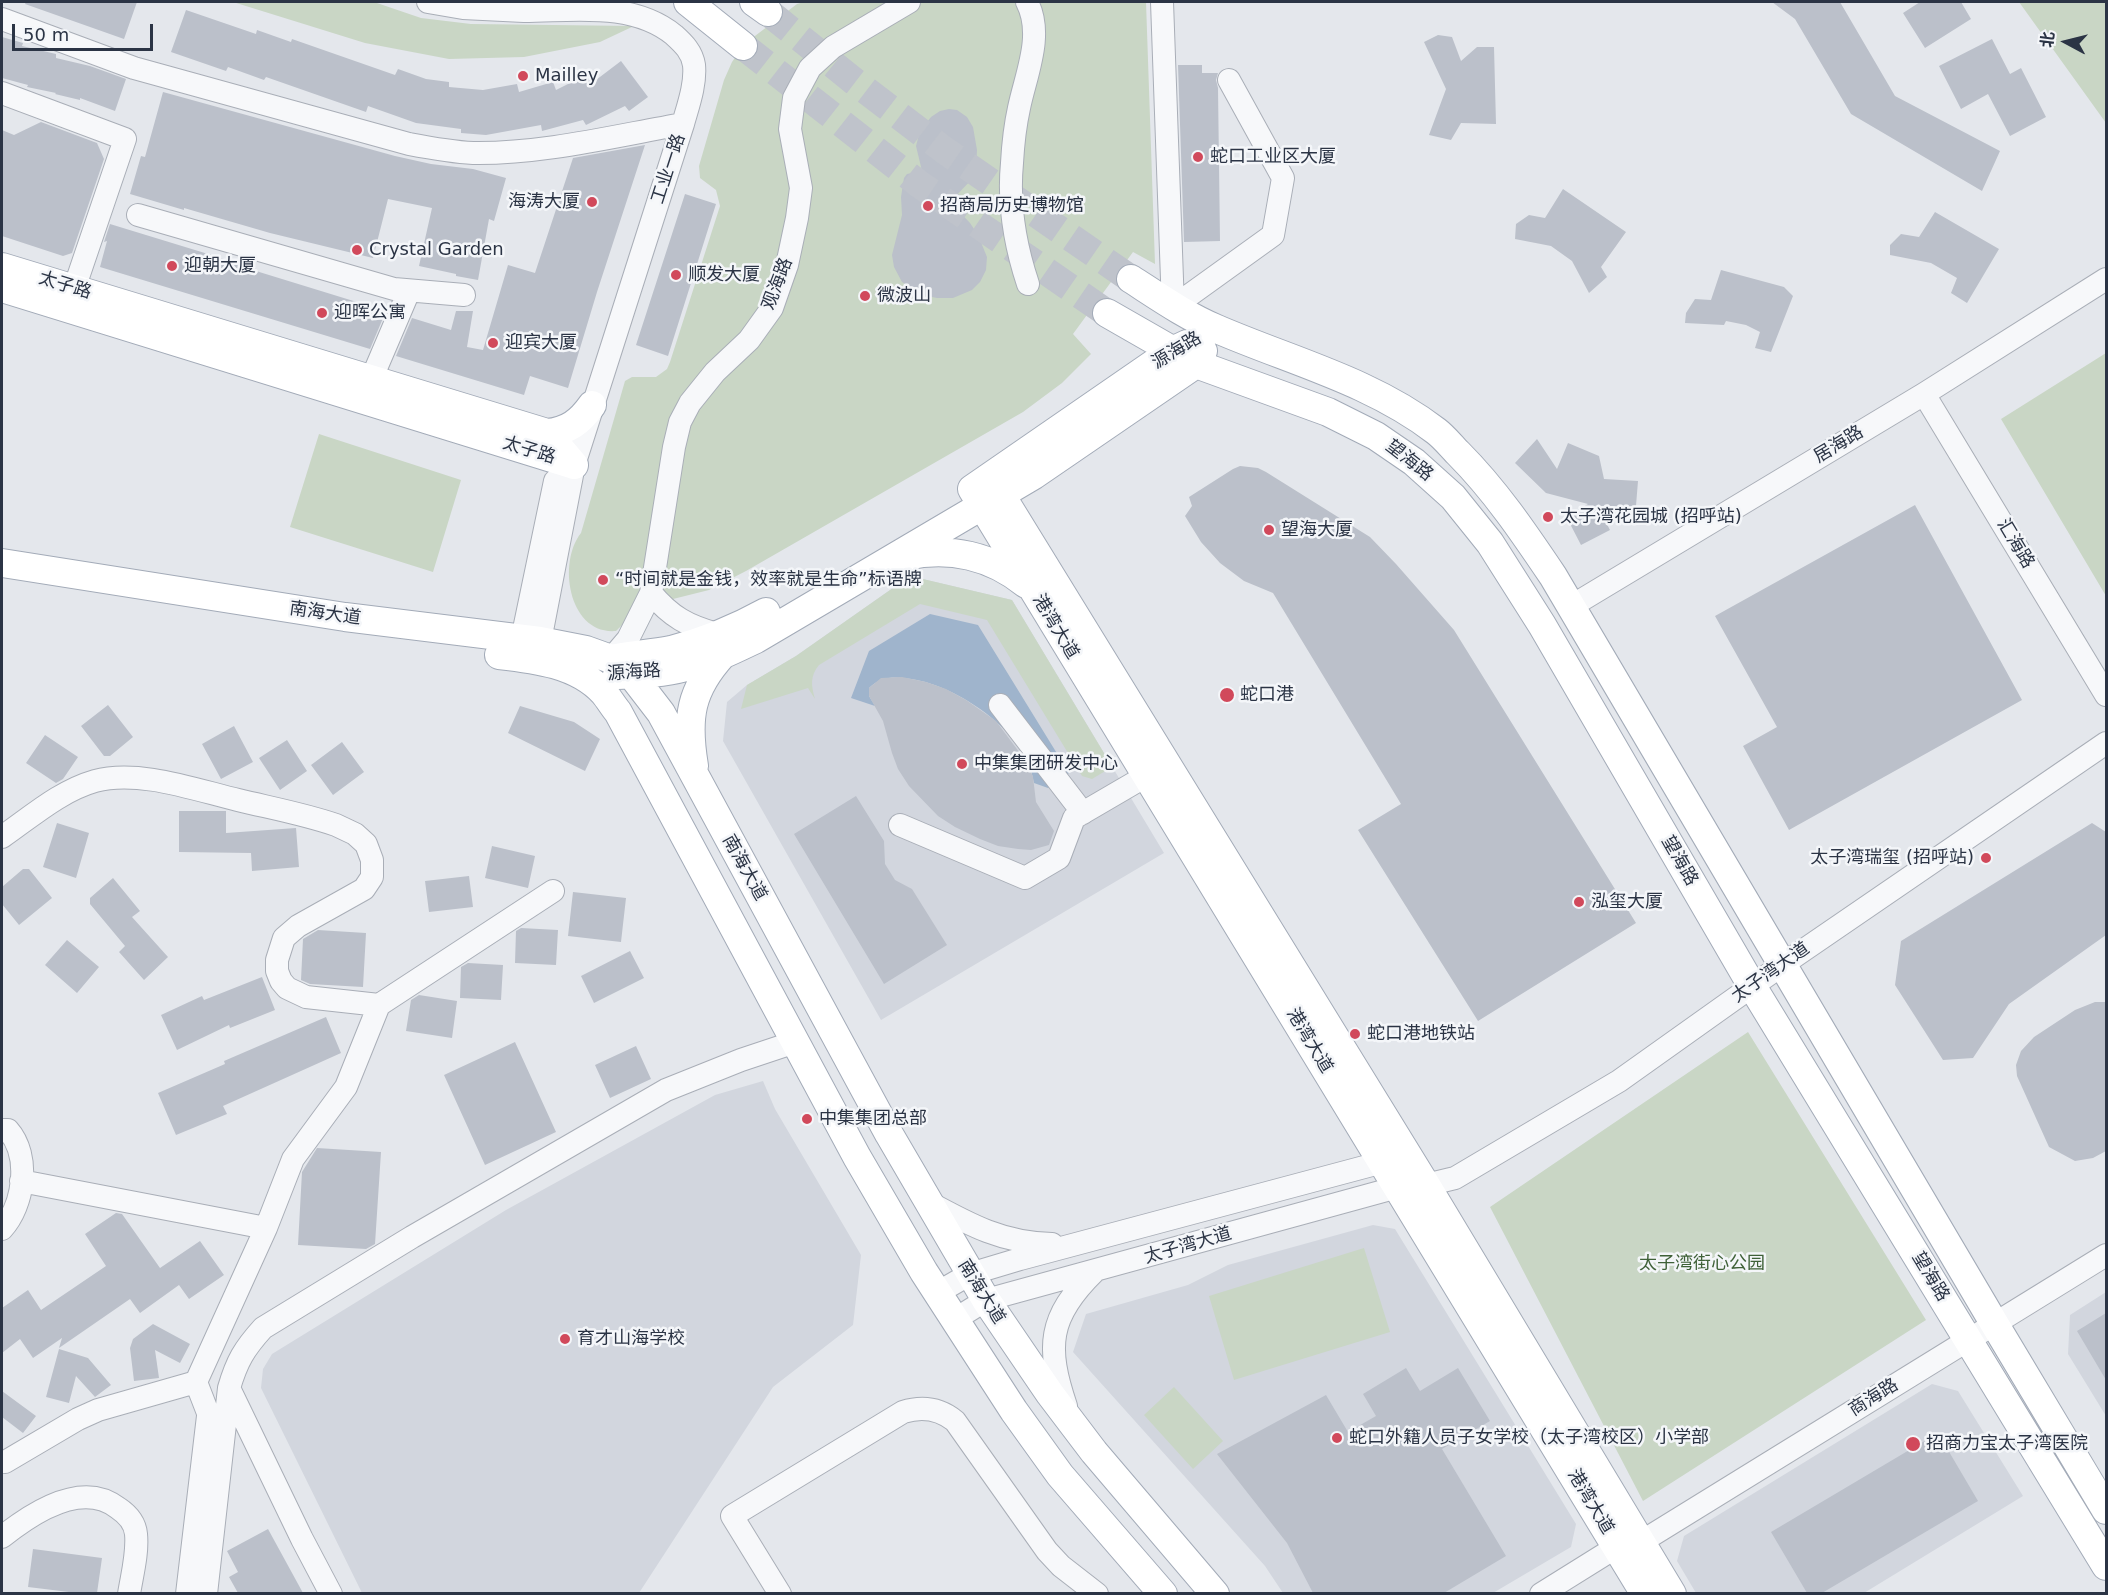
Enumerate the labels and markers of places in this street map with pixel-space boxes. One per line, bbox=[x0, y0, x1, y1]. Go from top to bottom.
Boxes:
place label: Mailley bbox=[535, 65, 598, 87]
marker: Mailley bbox=[516, 69, 530, 83]
place label: 蛇口工业区大厦 bbox=[1210, 146, 1336, 168]
marker: 蛇口工业区大厦 bbox=[1191, 150, 1205, 164]
place label: 海涛大厦 bbox=[508, 191, 580, 213]
marker: 海涛大厦 bbox=[585, 195, 599, 209]
place label: 招商局历史博物馆 bbox=[940, 195, 1084, 217]
marker: 招商局历史博物馆 bbox=[921, 199, 935, 213]
place label: Crystal Garden bbox=[369, 239, 504, 261]
marker: Crystal Garden bbox=[350, 243, 364, 257]
place label: 迎朝大厦 bbox=[184, 255, 256, 277]
marker: 迎朝大厦 bbox=[165, 259, 179, 273]
place label: 顺发大厦 bbox=[688, 264, 760, 286]
marker: 顺发大厦 bbox=[669, 268, 683, 282]
place label: 微波山 bbox=[877, 285, 931, 307]
marker: 微波山 bbox=[858, 289, 872, 303]
place label: 迎晖公寓 bbox=[334, 302, 406, 324]
marker: 迎晖公寓 bbox=[315, 306, 329, 320]
place label: 迎宾大厦 bbox=[505, 332, 577, 354]
marker: 迎宾大厦 bbox=[486, 336, 500, 350]
place label: 太子湾花园城 (招呼站) bbox=[1560, 506, 1742, 528]
marker: 太子湾花园城 (招呼站) bbox=[1541, 510, 1555, 524]
place label: 望海大厦 bbox=[1281, 519, 1353, 541]
marker: 望海大厦 bbox=[1262, 523, 1276, 537]
place label: “时间就是金钱，效率就是生命”标语牌 bbox=[615, 569, 922, 591]
marker: “时间就是金钱，效率就是生命”标语牌 bbox=[596, 573, 610, 587]
place label: 蛇口港 bbox=[1240, 684, 1294, 706]
marker: 蛇口港 bbox=[1218, 686, 1236, 704]
place label: 中集集团研发中心 bbox=[974, 753, 1118, 775]
marker: 中集集团研发中心 bbox=[955, 757, 969, 771]
place label: 太子湾瑞玺 (招呼站) bbox=[1810, 847, 1974, 869]
marker: 太子湾瑞玺 (招呼站) bbox=[1979, 851, 1993, 865]
place label: 泓玺大厦 bbox=[1591, 891, 1663, 913]
marker: 泓玺大厦 bbox=[1572, 895, 1586, 909]
place label: 蛇口港地铁站 bbox=[1367, 1023, 1475, 1045]
marker: 蛇口港地铁站 bbox=[1348, 1027, 1362, 1041]
place label: 中集集团总部 bbox=[819, 1108, 927, 1130]
marker: 中集集团总部 bbox=[800, 1112, 814, 1126]
place label: 育才山海学校 bbox=[577, 1328, 685, 1350]
marker: 育才山海学校 bbox=[558, 1332, 572, 1346]
place label: 蛇口外籍人员子女学校（太子湾校区）小学部 bbox=[1349, 1427, 1709, 1449]
marker: 蛇口外籍人员子女学校（太子湾校区）小学部 bbox=[1330, 1431, 1344, 1445]
place label: 招商力宝太子湾医院 bbox=[1926, 1433, 2088, 1455]
marker: 招商力宝太子湾医院 bbox=[1904, 1435, 1922, 1453]

